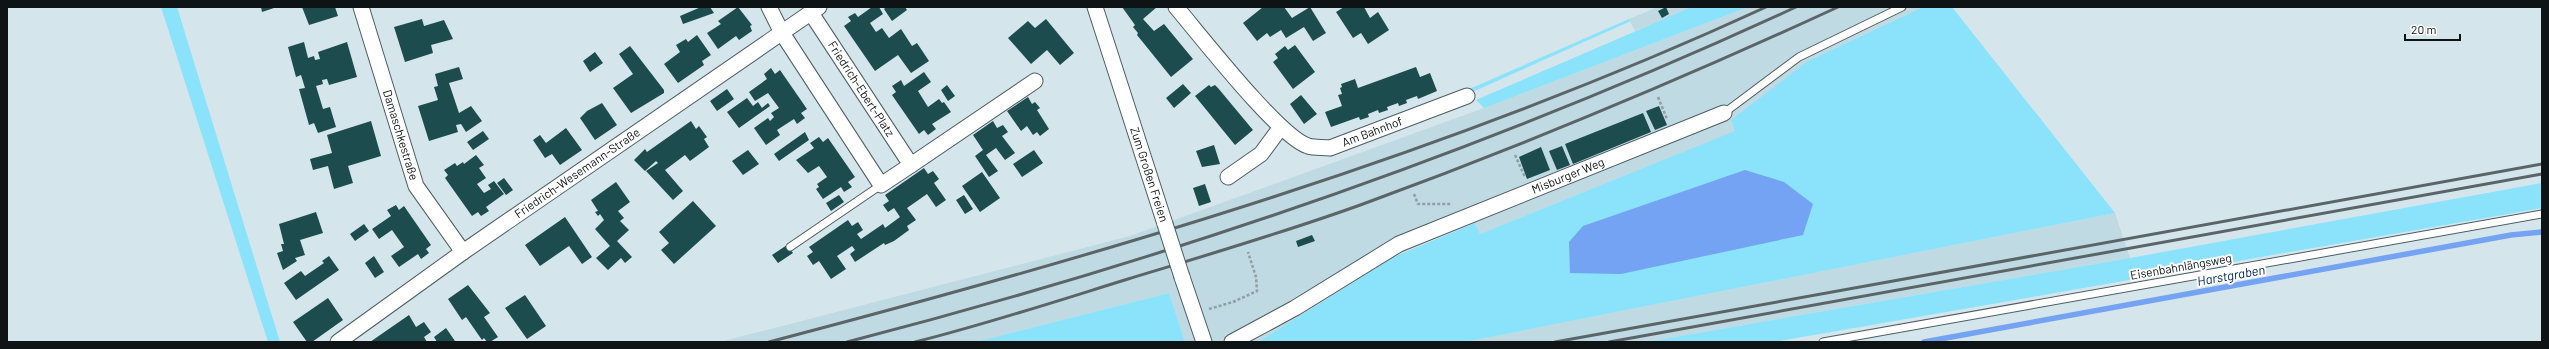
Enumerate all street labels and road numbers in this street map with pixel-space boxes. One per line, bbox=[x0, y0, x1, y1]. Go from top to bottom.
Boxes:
street label: Friedrich-Ebert-Platz bbox=[826, 38, 898, 139]
street label: Damaschkestraße bbox=[381, 88, 422, 182]
street label: Am Bahnhof bbox=[1340, 113, 1404, 149]
street label: Friedrich-Wesemann-Straße bbox=[512, 124, 642, 220]
street label: Zum Großen Freien bbox=[1128, 125, 1172, 223]
street label: Misburger Weg bbox=[1529, 154, 1606, 196]
street label: Eisenbahnlängsweg bbox=[2129, 250, 2233, 282]

